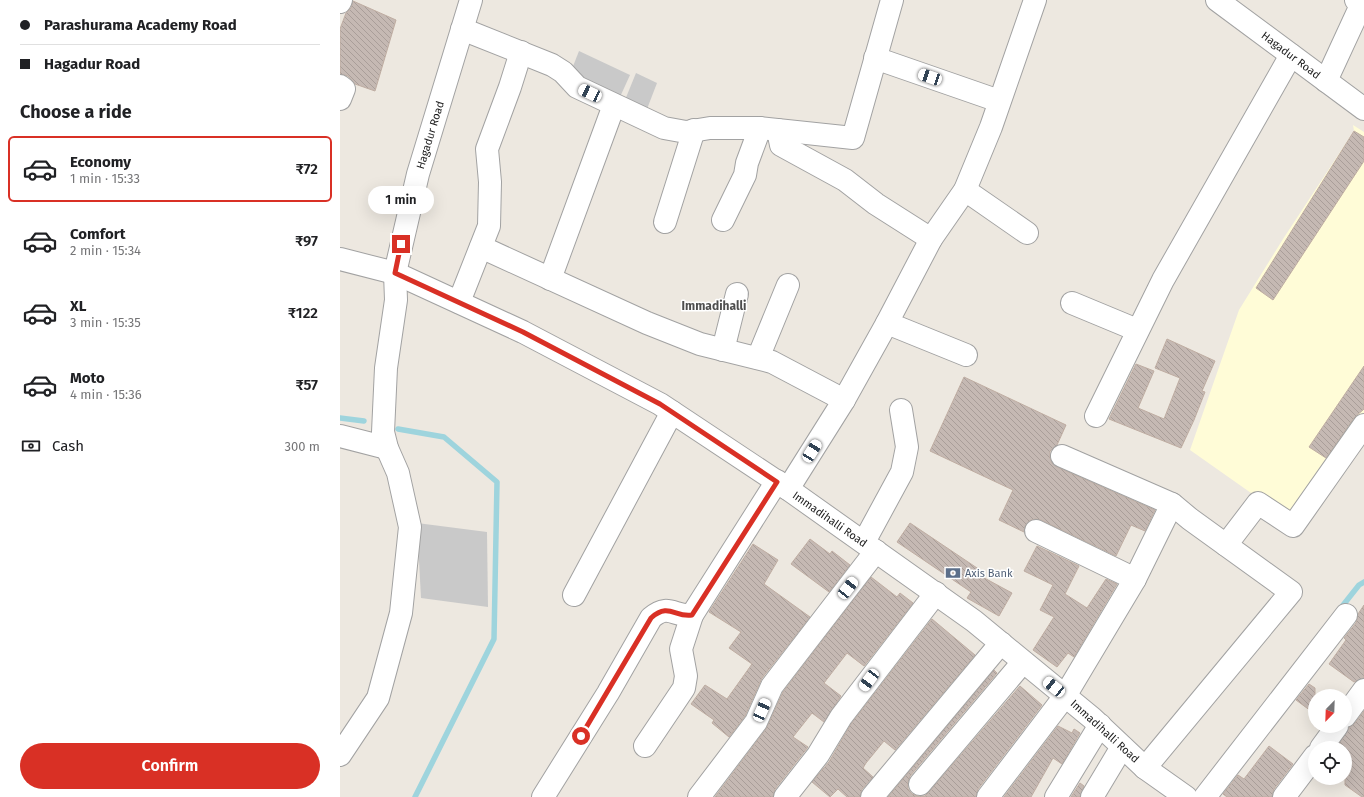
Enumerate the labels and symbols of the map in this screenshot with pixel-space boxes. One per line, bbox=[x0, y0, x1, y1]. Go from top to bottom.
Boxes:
street label: Hagadur Road bbox=[1259, 29, 1323, 82]
car bbox=[917, 67, 943, 87]
car bbox=[577, 82, 603, 104]
street label: Hagadur Road bbox=[414, 100, 447, 171]
callout: 1 min bbox=[368, 186, 434, 214]
route end bbox=[392, 235, 410, 253]
district label: Immadihalli bbox=[682, 299, 746, 313]
car bbox=[801, 438, 823, 464]
street label: Immadihalli Road bbox=[790, 489, 869, 550]
bank icon: Axis Bank bbox=[944, 564, 962, 582]
place label: Axis Bank bbox=[965, 567, 1013, 580]
car bbox=[836, 575, 860, 601]
car bbox=[857, 667, 881, 693]
car bbox=[1041, 675, 1067, 699]
north arrow bbox=[1308, 689, 1352, 733]
car bbox=[752, 697, 772, 723]
street label: Immadihalli Road bbox=[1068, 697, 1142, 766]
route start bbox=[572, 727, 590, 745]

